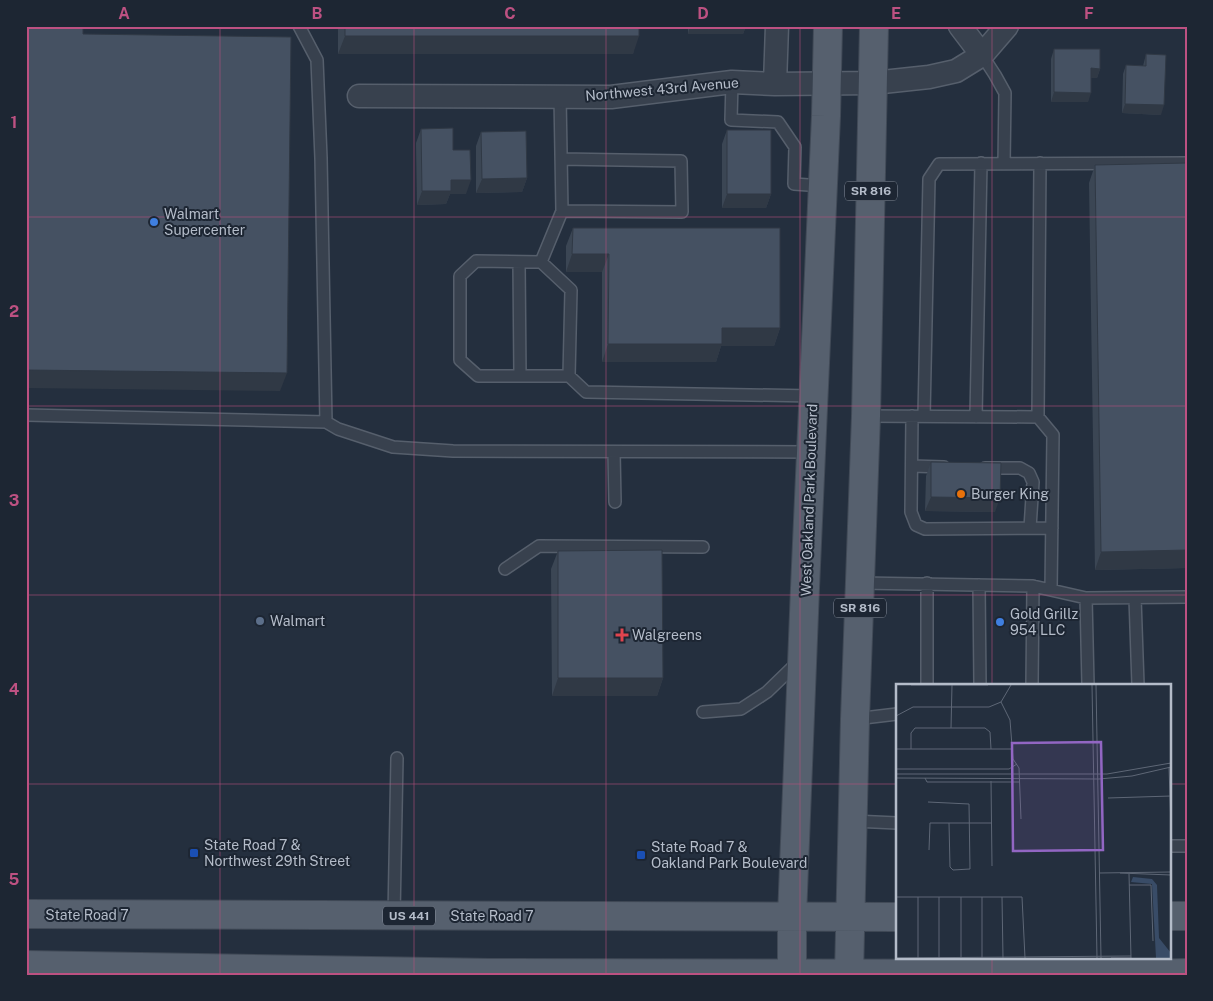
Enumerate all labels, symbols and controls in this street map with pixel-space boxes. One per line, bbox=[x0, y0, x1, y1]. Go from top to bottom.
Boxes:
text: A bbox=[118, 4, 130, 23]
text: B bbox=[312, 4, 323, 23]
text: C bbox=[504, 4, 516, 23]
text: D bbox=[697, 4, 709, 23]
text: E bbox=[891, 4, 901, 23]
text: F bbox=[1084, 4, 1094, 23]
street label: Northwest 43rd Avenue bbox=[585, 74, 740, 104]
text: 1 bbox=[11, 113, 17, 132]
road number: SR 816 bbox=[845, 182, 897, 200]
place label: Walmart Supercenter bbox=[164, 206, 245, 238]
marker: Walmart Supercenter bbox=[148, 216, 160, 228]
text: 2 bbox=[9, 302, 19, 321]
street label: West Oakland Park Boulevard bbox=[798, 403, 820, 597]
place label: Burger King bbox=[971, 486, 1049, 502]
marker: Burger King bbox=[955, 488, 967, 500]
text: 3 bbox=[9, 491, 19, 510]
road number: SR 816 bbox=[834, 598, 886, 618]
place label: Gold Grillz 954 LLC bbox=[1010, 606, 1078, 638]
place label: Walmart bbox=[270, 613, 325, 629]
marker: Walmart bbox=[254, 615, 266, 627]
marker: Gold Grillz 954 LLC bbox=[994, 616, 1006, 628]
place label: Walgreens bbox=[632, 627, 702, 643]
marker: Walgreens bbox=[616, 629, 628, 641]
text: 4 bbox=[9, 680, 20, 699]
inset map bbox=[896, 684, 1170, 958]
place label: State Road 7 & Northwest 29th Street bbox=[204, 837, 350, 869]
place label: State Road 7 & Oakland Park Boulevard bbox=[651, 839, 807, 871]
marker: State Road 7 & Northwest 29th Street bbox=[188, 847, 200, 859]
marker: State Road 7 & Oakland Park Boulevard bbox=[635, 849, 647, 861]
text: 5 bbox=[9, 870, 20, 889]
road number: US 441 bbox=[383, 906, 435, 926]
street label: State Road 7 bbox=[45, 907, 129, 923]
street label: State Road 7 bbox=[450, 908, 534, 924]

